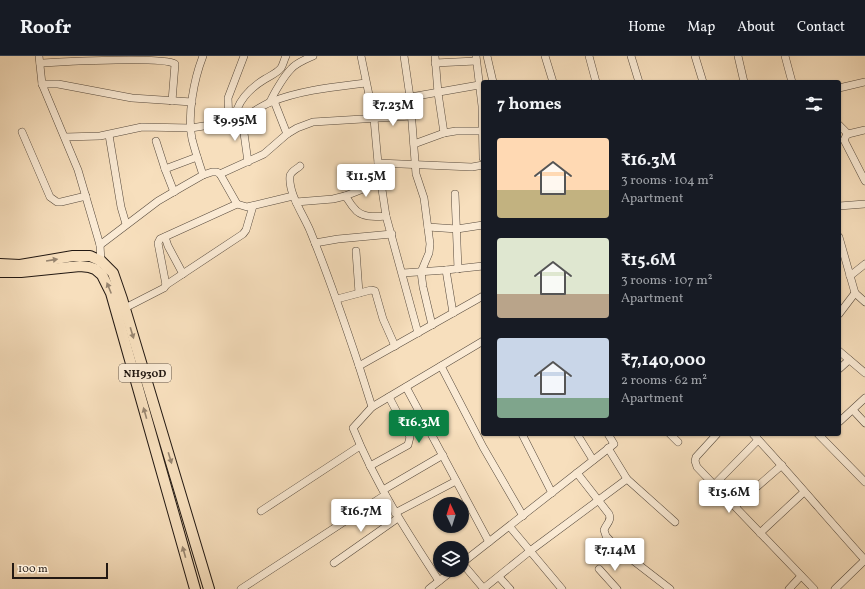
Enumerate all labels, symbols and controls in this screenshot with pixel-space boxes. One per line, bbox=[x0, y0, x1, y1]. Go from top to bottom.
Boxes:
text: Roofr bbox=[20, 15, 71, 41]
text: Home bbox=[628, 18, 665, 37]
text: Map bbox=[687, 18, 715, 37]
text: About bbox=[737, 18, 775, 37]
text: Contact bbox=[797, 18, 845, 37]
pin: ₹7.23M bbox=[360, 93, 426, 127]
text: 7 homes bbox=[497, 93, 562, 116]
icon: filters bbox=[803, 93, 825, 115]
text: ₹7.23M bbox=[372, 97, 414, 115]
pin: ₹9.95M bbox=[202, 108, 268, 142]
text: ₹9.95M bbox=[213, 112, 257, 130]
text: ₹16.3M bbox=[621, 149, 676, 172]
icon: home bbox=[529, 154, 577, 202]
pin: ₹11.5M bbox=[333, 164, 399, 198]
text: ₹11.5M bbox=[346, 168, 386, 186]
text: 3 rooms · 104 m² bbox=[621, 172, 714, 190]
text: Apartment bbox=[621, 190, 684, 208]
text: ₹15.6M bbox=[621, 249, 676, 272]
icon: home bbox=[529, 254, 577, 302]
one-way arrow bbox=[46, 256, 59, 262]
text: 3 rooms · 107 m² bbox=[621, 272, 712, 290]
one-way arrow bbox=[105, 282, 111, 294]
text: Apartment bbox=[621, 290, 684, 308]
one-way arrow bbox=[129, 327, 135, 339]
text: ₹7,140,000 bbox=[621, 349, 706, 372]
icon: home bbox=[529, 354, 577, 402]
road number: NH930D bbox=[119, 364, 171, 382]
text: 2 rooms · 62 m² bbox=[621, 372, 707, 390]
text: Apartment bbox=[621, 390, 684, 408]
one-way arrow bbox=[142, 407, 148, 419]
pin: ₹16.3M bbox=[386, 410, 452, 444]
text: ₹16.3M bbox=[398, 414, 440, 432]
one-way arrow bbox=[167, 452, 173, 464]
pin: ₹15.6M bbox=[696, 480, 762, 514]
text: ₹15.6M bbox=[708, 484, 750, 502]
north arrow bbox=[433, 497, 469, 533]
map controls bbox=[433, 497, 469, 577]
pin: ₹16.7M bbox=[328, 499, 394, 533]
text: ₹16.7M bbox=[340, 503, 382, 521]
pin: ₹7.14M bbox=[582, 538, 648, 572]
button: layers bbox=[433, 541, 469, 577]
text: ₹7.14M bbox=[594, 542, 636, 560]
one-way arrow bbox=[181, 545, 187, 557]
scale bar bbox=[12, 561, 108, 580]
text: 100 m bbox=[18, 562, 48, 577]

